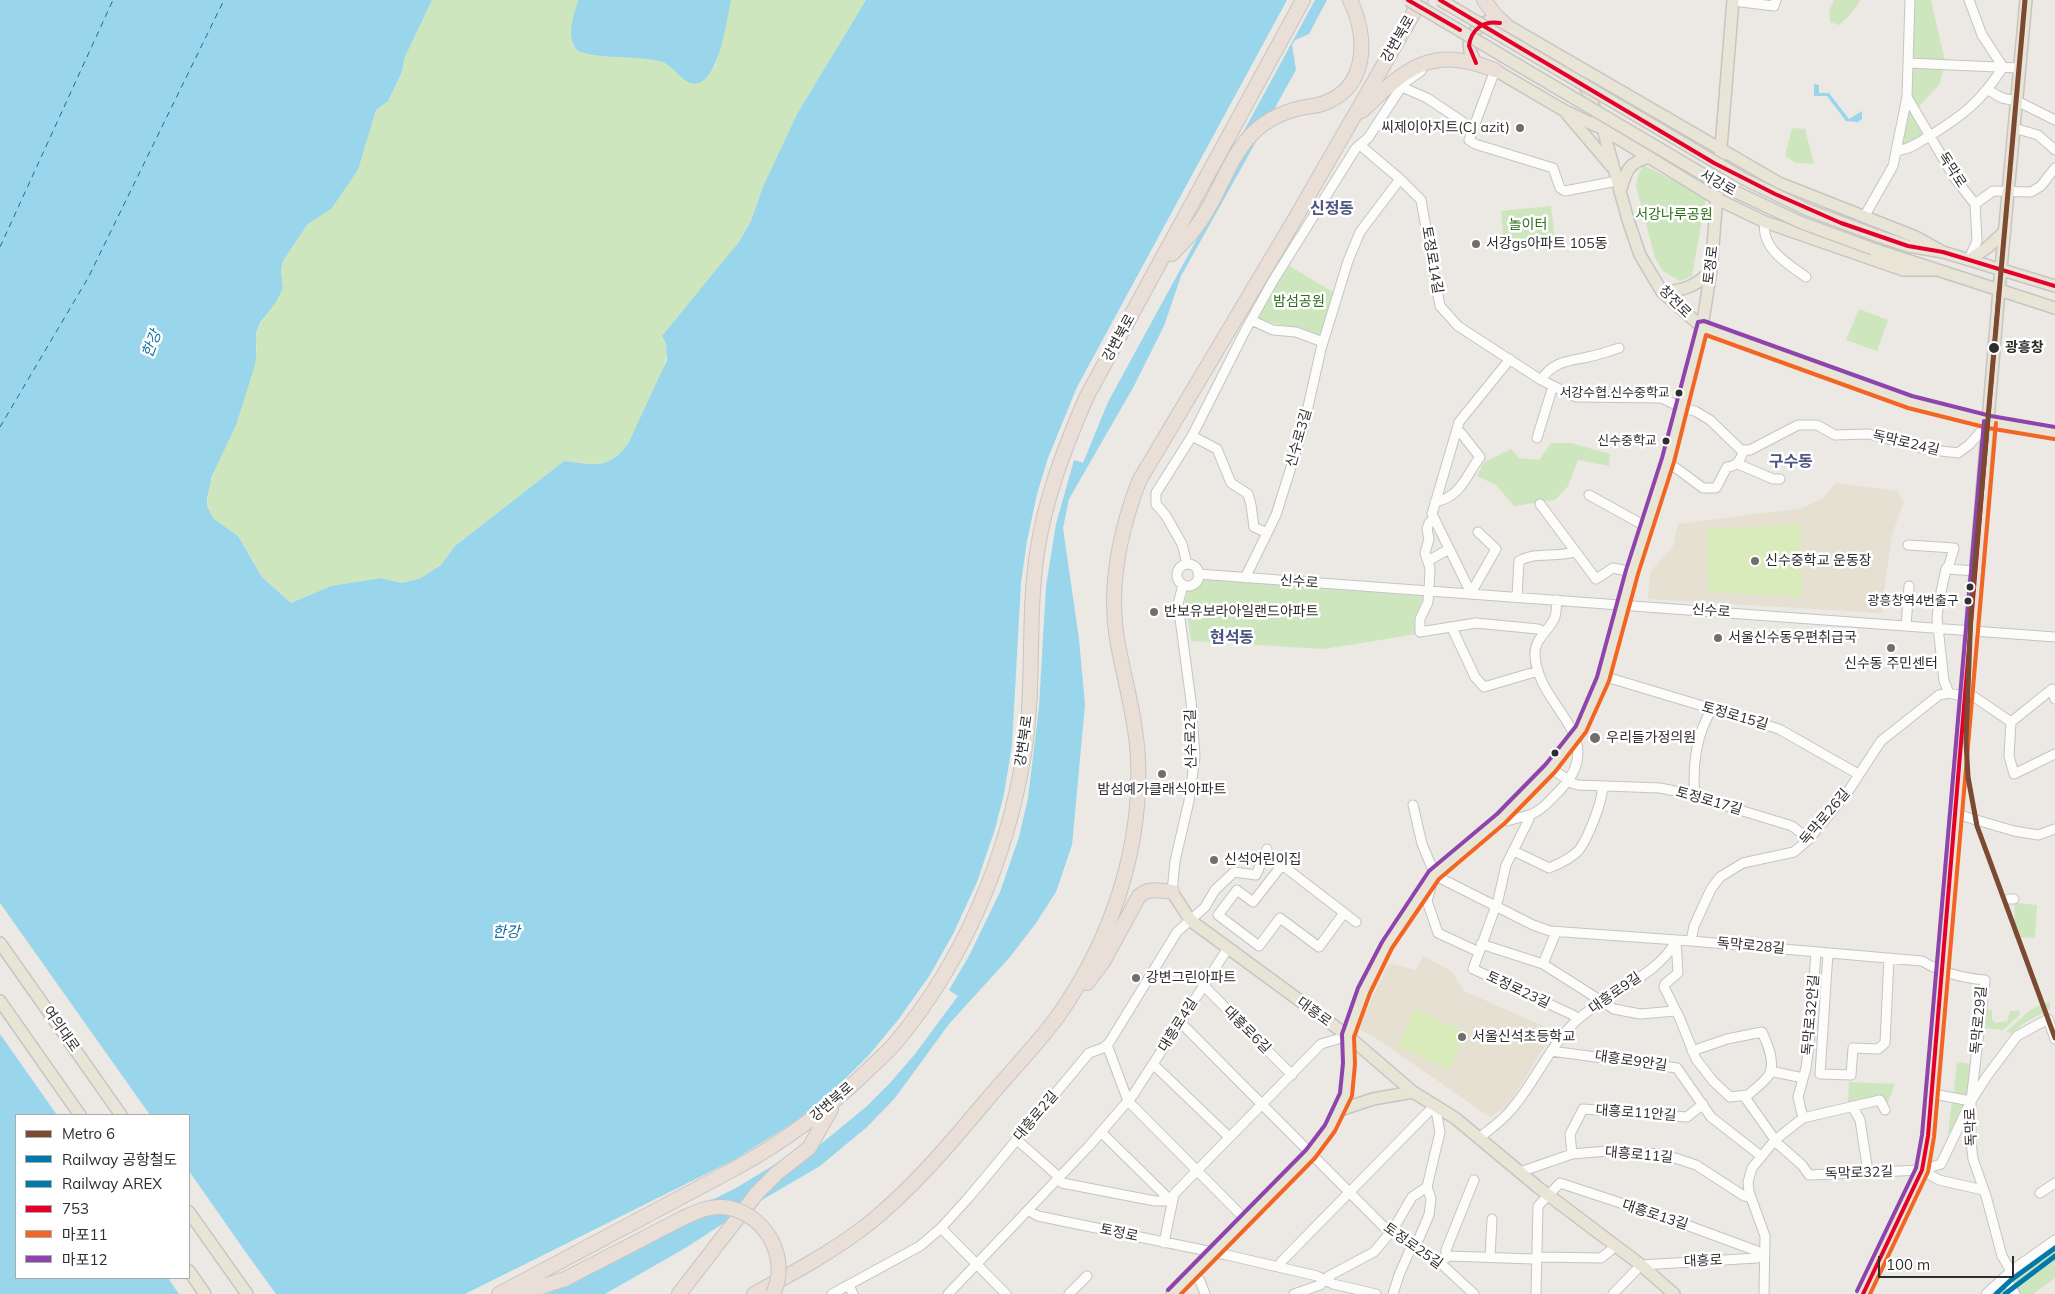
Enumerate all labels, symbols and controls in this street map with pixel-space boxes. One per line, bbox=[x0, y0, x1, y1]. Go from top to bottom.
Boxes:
street label: 강변북로 bbox=[1378, 12, 1418, 66]
place label: 씨제이아지트(CJ azit) bbox=[1381, 120, 1510, 136]
marker: 씨제이아지트(CJ azit) bbox=[1514, 122, 1526, 134]
street label: 독막로 bbox=[1934, 149, 1970, 191]
street label: 서강로 bbox=[1697, 166, 1739, 200]
district label: 신정동 bbox=[1310, 199, 1354, 219]
park label: 서강나루공원 bbox=[1635, 207, 1713, 223]
park label: 놀이터 bbox=[1509, 217, 1547, 233]
street label: 토정로14길 bbox=[1418, 225, 1446, 295]
place label: 서강gs아파트 105동 bbox=[1486, 236, 1608, 252]
marker: 서강gs아파트 105동 bbox=[1470, 238, 1482, 250]
street label: 토정로 bbox=[1700, 245, 1722, 285]
street label: 창전로 bbox=[1655, 282, 1695, 322]
park label: 밤섬공원 bbox=[1273, 294, 1325, 310]
street label: 강변북로 bbox=[1099, 311, 1139, 365]
water label: 한강 bbox=[139, 328, 165, 360]
place label: 광흥창 bbox=[2005, 340, 2044, 356]
marker: 광흥창 bbox=[1987, 341, 2001, 355]
place label: 서강수협.신수중학교 bbox=[1559, 385, 1670, 401]
marker: 서강수협.신수중학교 bbox=[1674, 388, 1684, 398]
street label: 신수로3길 bbox=[1283, 407, 1315, 469]
street label: 독막로24길 bbox=[1871, 427, 1941, 459]
place label: 신수중학교 bbox=[1597, 433, 1657, 449]
marker: 신수중학교 bbox=[1661, 436, 1671, 446]
district label: 구수동 bbox=[1769, 452, 1813, 472]
place label: 신수중학교 운동장 bbox=[1765, 553, 1872, 569]
marker: 신수중학교 운동장 bbox=[1749, 555, 1761, 567]
street label: 신수로 bbox=[1279, 572, 1319, 592]
unlabelled marker bbox=[1965, 582, 1975, 592]
place label: 광흥창역4번출구 bbox=[1867, 593, 1959, 609]
marker: 광흥창역4번출구 bbox=[1963, 596, 1973, 606]
street label: 신수로 bbox=[1691, 601, 1731, 621]
place label: 반보유보라아일랜드아파트 bbox=[1164, 604, 1319, 620]
marker: 반보유보라아일랜드아파트 bbox=[1148, 606, 1160, 618]
district label: 현석동 bbox=[1210, 628, 1254, 648]
place label: 서울신수동우편취급국 bbox=[1728, 630, 1857, 646]
marker: 서울신수동우편취급국 bbox=[1712, 632, 1724, 644]
marker: 신수동 주민센터 bbox=[1885, 642, 1897, 654]
place label: 신수동 주민센터 bbox=[1844, 656, 1938, 672]
street label: 토정로15길 bbox=[1700, 699, 1770, 733]
street label: 신수로2길 bbox=[1182, 709, 1200, 769]
street label: 강변북로 bbox=[1012, 714, 1036, 768]
place label: 우리들가정의원 bbox=[1606, 730, 1696, 746]
marker: 우리들가정의원 bbox=[1588, 731, 1602, 745]
unlabelled marker bbox=[1550, 748, 1560, 758]
marker: 밤섬예가클래식아파트 bbox=[1156, 768, 1168, 780]
place label: 밤섬예가클래식아파트 bbox=[1098, 782, 1226, 798]
street label: 토정로17길 bbox=[1674, 784, 1744, 818]
street label: 독막로26길 bbox=[1797, 785, 1853, 849]
place label: 신석어린이집 bbox=[1224, 852, 1301, 868]
marker: 신석어린이집 bbox=[1208, 854, 1220, 866]
water label: 한강 bbox=[492, 923, 520, 941]
street label: 독막로28길 bbox=[1716, 935, 1786, 957]
street label: 토정로23길 bbox=[1483, 968, 1553, 1012]
street label: 대흥로9길 bbox=[1586, 969, 1644, 1017]
place label: 강변그린아파트 bbox=[1146, 970, 1236, 986]
marker: 강변그린아파트 bbox=[1130, 972, 1142, 984]
street label: 독막로32안길 bbox=[1799, 974, 1823, 1056]
street label: 독막로29길 bbox=[1968, 985, 1990, 1055]
street label: 대흥로 bbox=[1293, 994, 1335, 1030]
street label: 대흥로4길 bbox=[1155, 995, 1201, 1055]
street label: 여의대로 bbox=[39, 1003, 83, 1055]
street label: 대흥로6길 bbox=[1220, 1003, 1274, 1057]
place label: 서울신석초등학교 bbox=[1472, 1029, 1575, 1045]
marker: 서울신석초등학교 bbox=[1456, 1031, 1468, 1043]
street label: 대흥로9안길 bbox=[1594, 1048, 1668, 1074]
street label: 강변북로 bbox=[807, 1079, 857, 1125]
street label: 대흥로2길 bbox=[1010, 1088, 1062, 1144]
street label: 대흥로11안길 bbox=[1595, 1102, 1677, 1124]
street label: 독막로 bbox=[1962, 1107, 1980, 1147]
legend bbox=[15, 1114, 190, 1279]
text: Metro 6 bbox=[62, 1124, 115, 1143]
street label: 대흥로11길 bbox=[1604, 1144, 1674, 1166]
text: Railway 공항철도 bbox=[62, 1150, 177, 1169]
street label: 독막로32길 bbox=[1825, 1163, 1893, 1183]
text: Railway AREX bbox=[62, 1174, 162, 1193]
street label: 대흥로13길 bbox=[1620, 1196, 1690, 1234]
text: 753 bbox=[62, 1199, 89, 1218]
street label: 토정로25길 bbox=[1380, 1220, 1446, 1272]
street label: 토정로 bbox=[1098, 1221, 1140, 1245]
text: 마포11 bbox=[62, 1225, 108, 1244]
scale bar bbox=[1880, 1246, 2016, 1278]
text: 마포12 bbox=[62, 1250, 108, 1269]
street label: 대흥로 bbox=[1683, 1252, 1723, 1270]
text: 100 m bbox=[1886, 1255, 1930, 1274]

